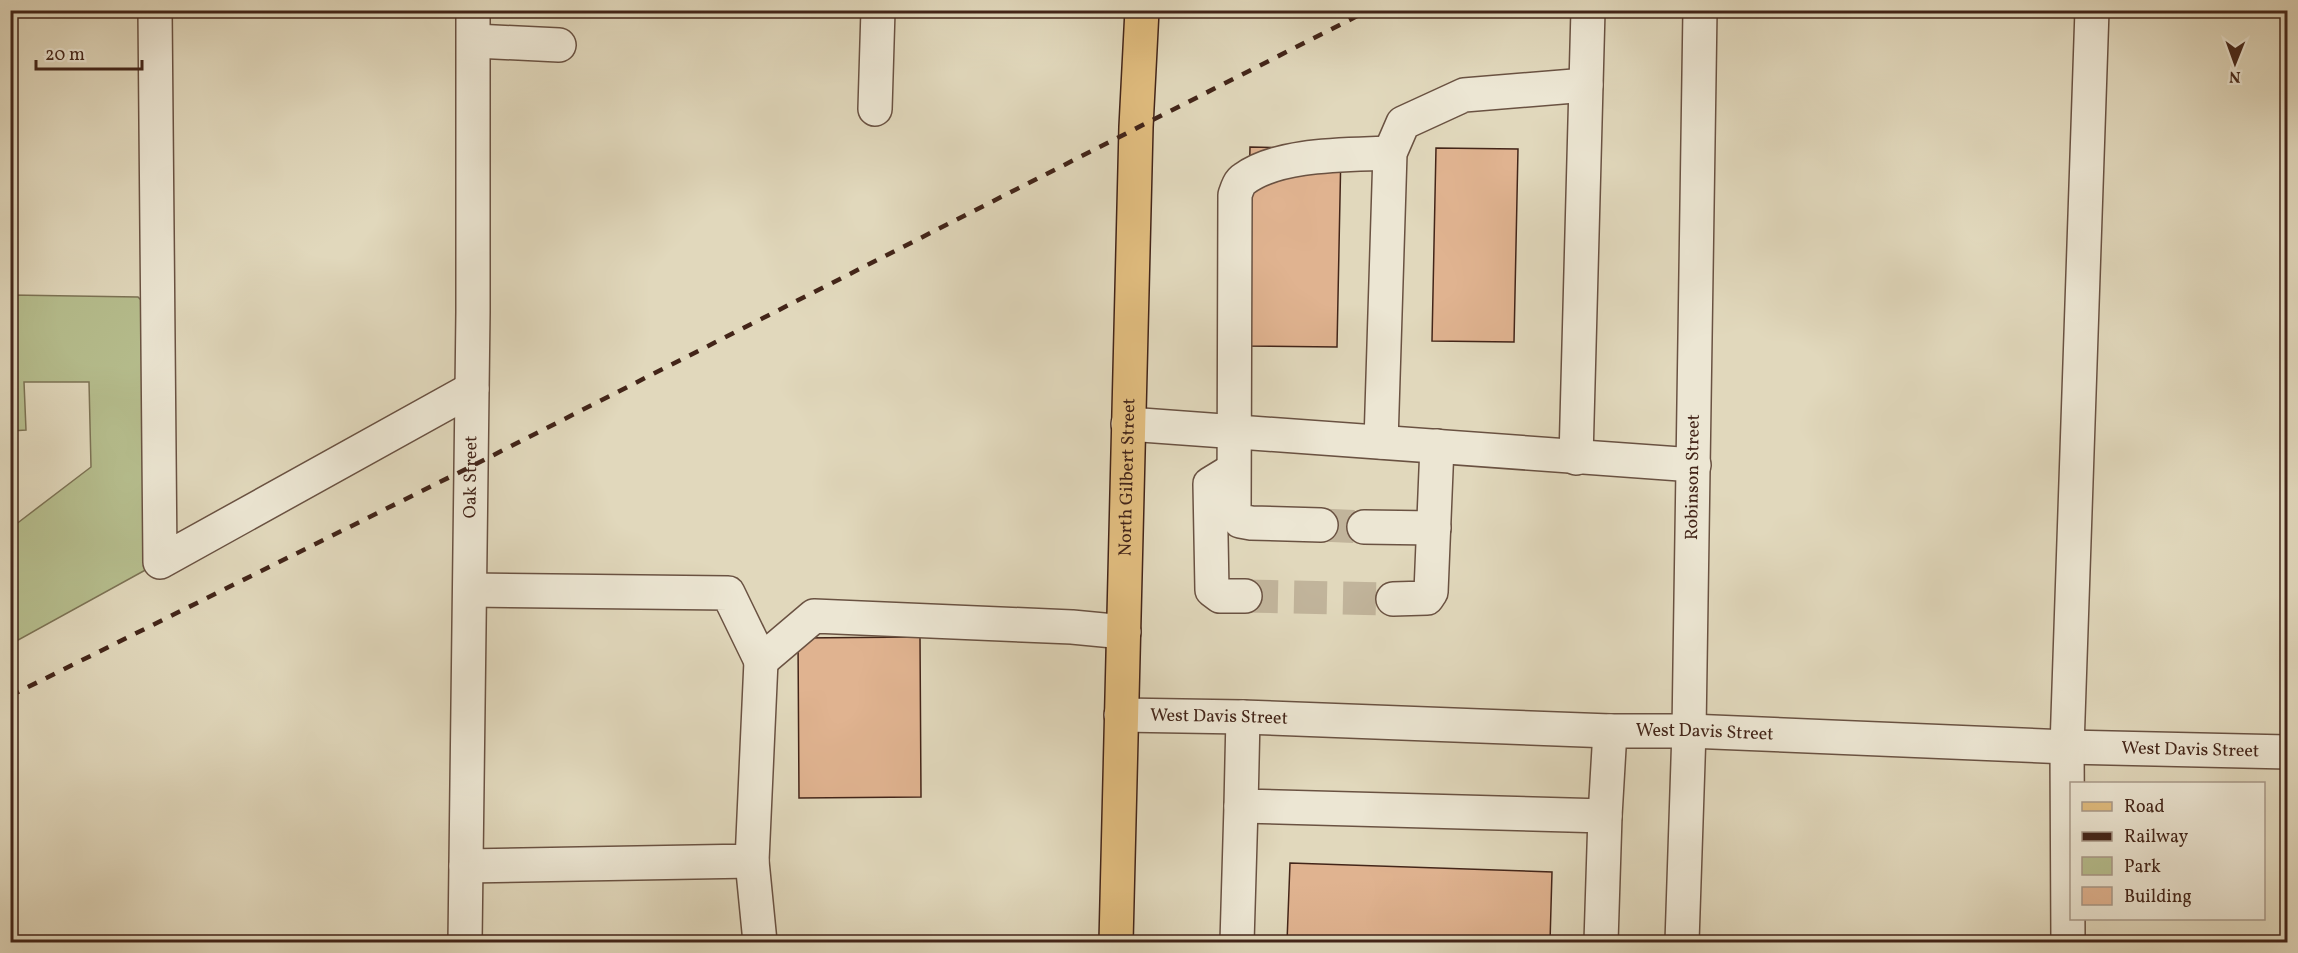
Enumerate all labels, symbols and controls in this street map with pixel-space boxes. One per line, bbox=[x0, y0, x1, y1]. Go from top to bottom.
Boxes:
scale bar bbox=[36, 33, 142, 71]
north arrow bbox=[2205, 33, 2265, 93]
text: 20 m bbox=[45, 43, 85, 68]
text: N bbox=[2228, 65, 2241, 87]
street label: North Gilbert Street bbox=[1113, 398, 1142, 557]
street label: Robinson Street bbox=[1679, 414, 1706, 540]
street label: Oak Street bbox=[458, 435, 484, 519]
street label: West Davis Street bbox=[1150, 703, 1288, 731]
street label: West Davis Street bbox=[1636, 719, 1774, 747]
street label: West Davis Street bbox=[2121, 736, 2260, 764]
legend bbox=[2070, 782, 2265, 920]
text: Road bbox=[2124, 795, 2165, 820]
text: Railway bbox=[2124, 825, 2188, 850]
text: Park bbox=[2124, 855, 2161, 880]
text: Building bbox=[2124, 885, 2192, 910]

